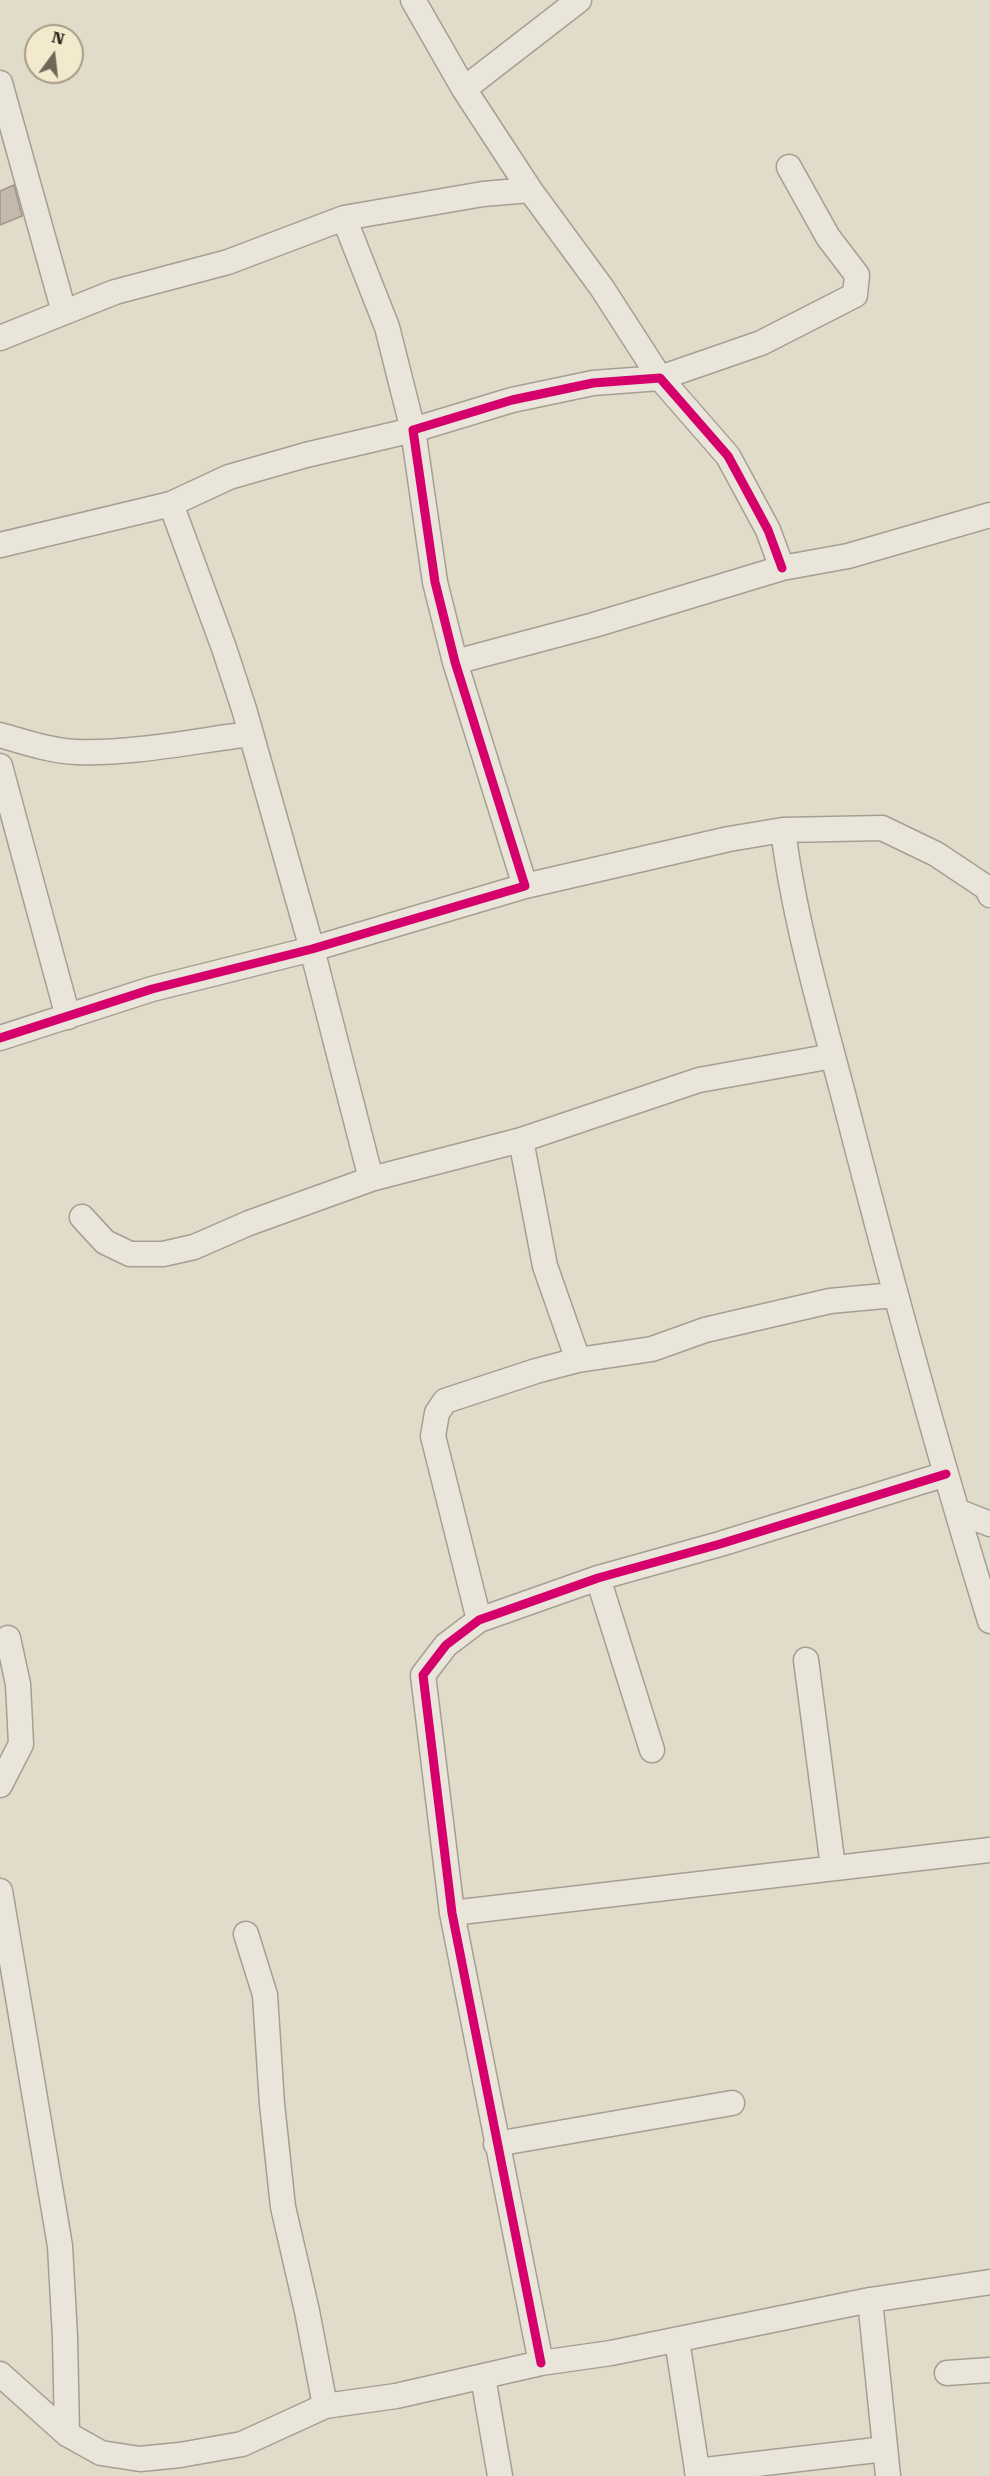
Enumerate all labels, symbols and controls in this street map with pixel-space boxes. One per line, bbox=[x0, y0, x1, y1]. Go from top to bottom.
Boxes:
north arrow bbox=[24, 24, 84, 84]
text: N bbox=[50, 27, 67, 49]

